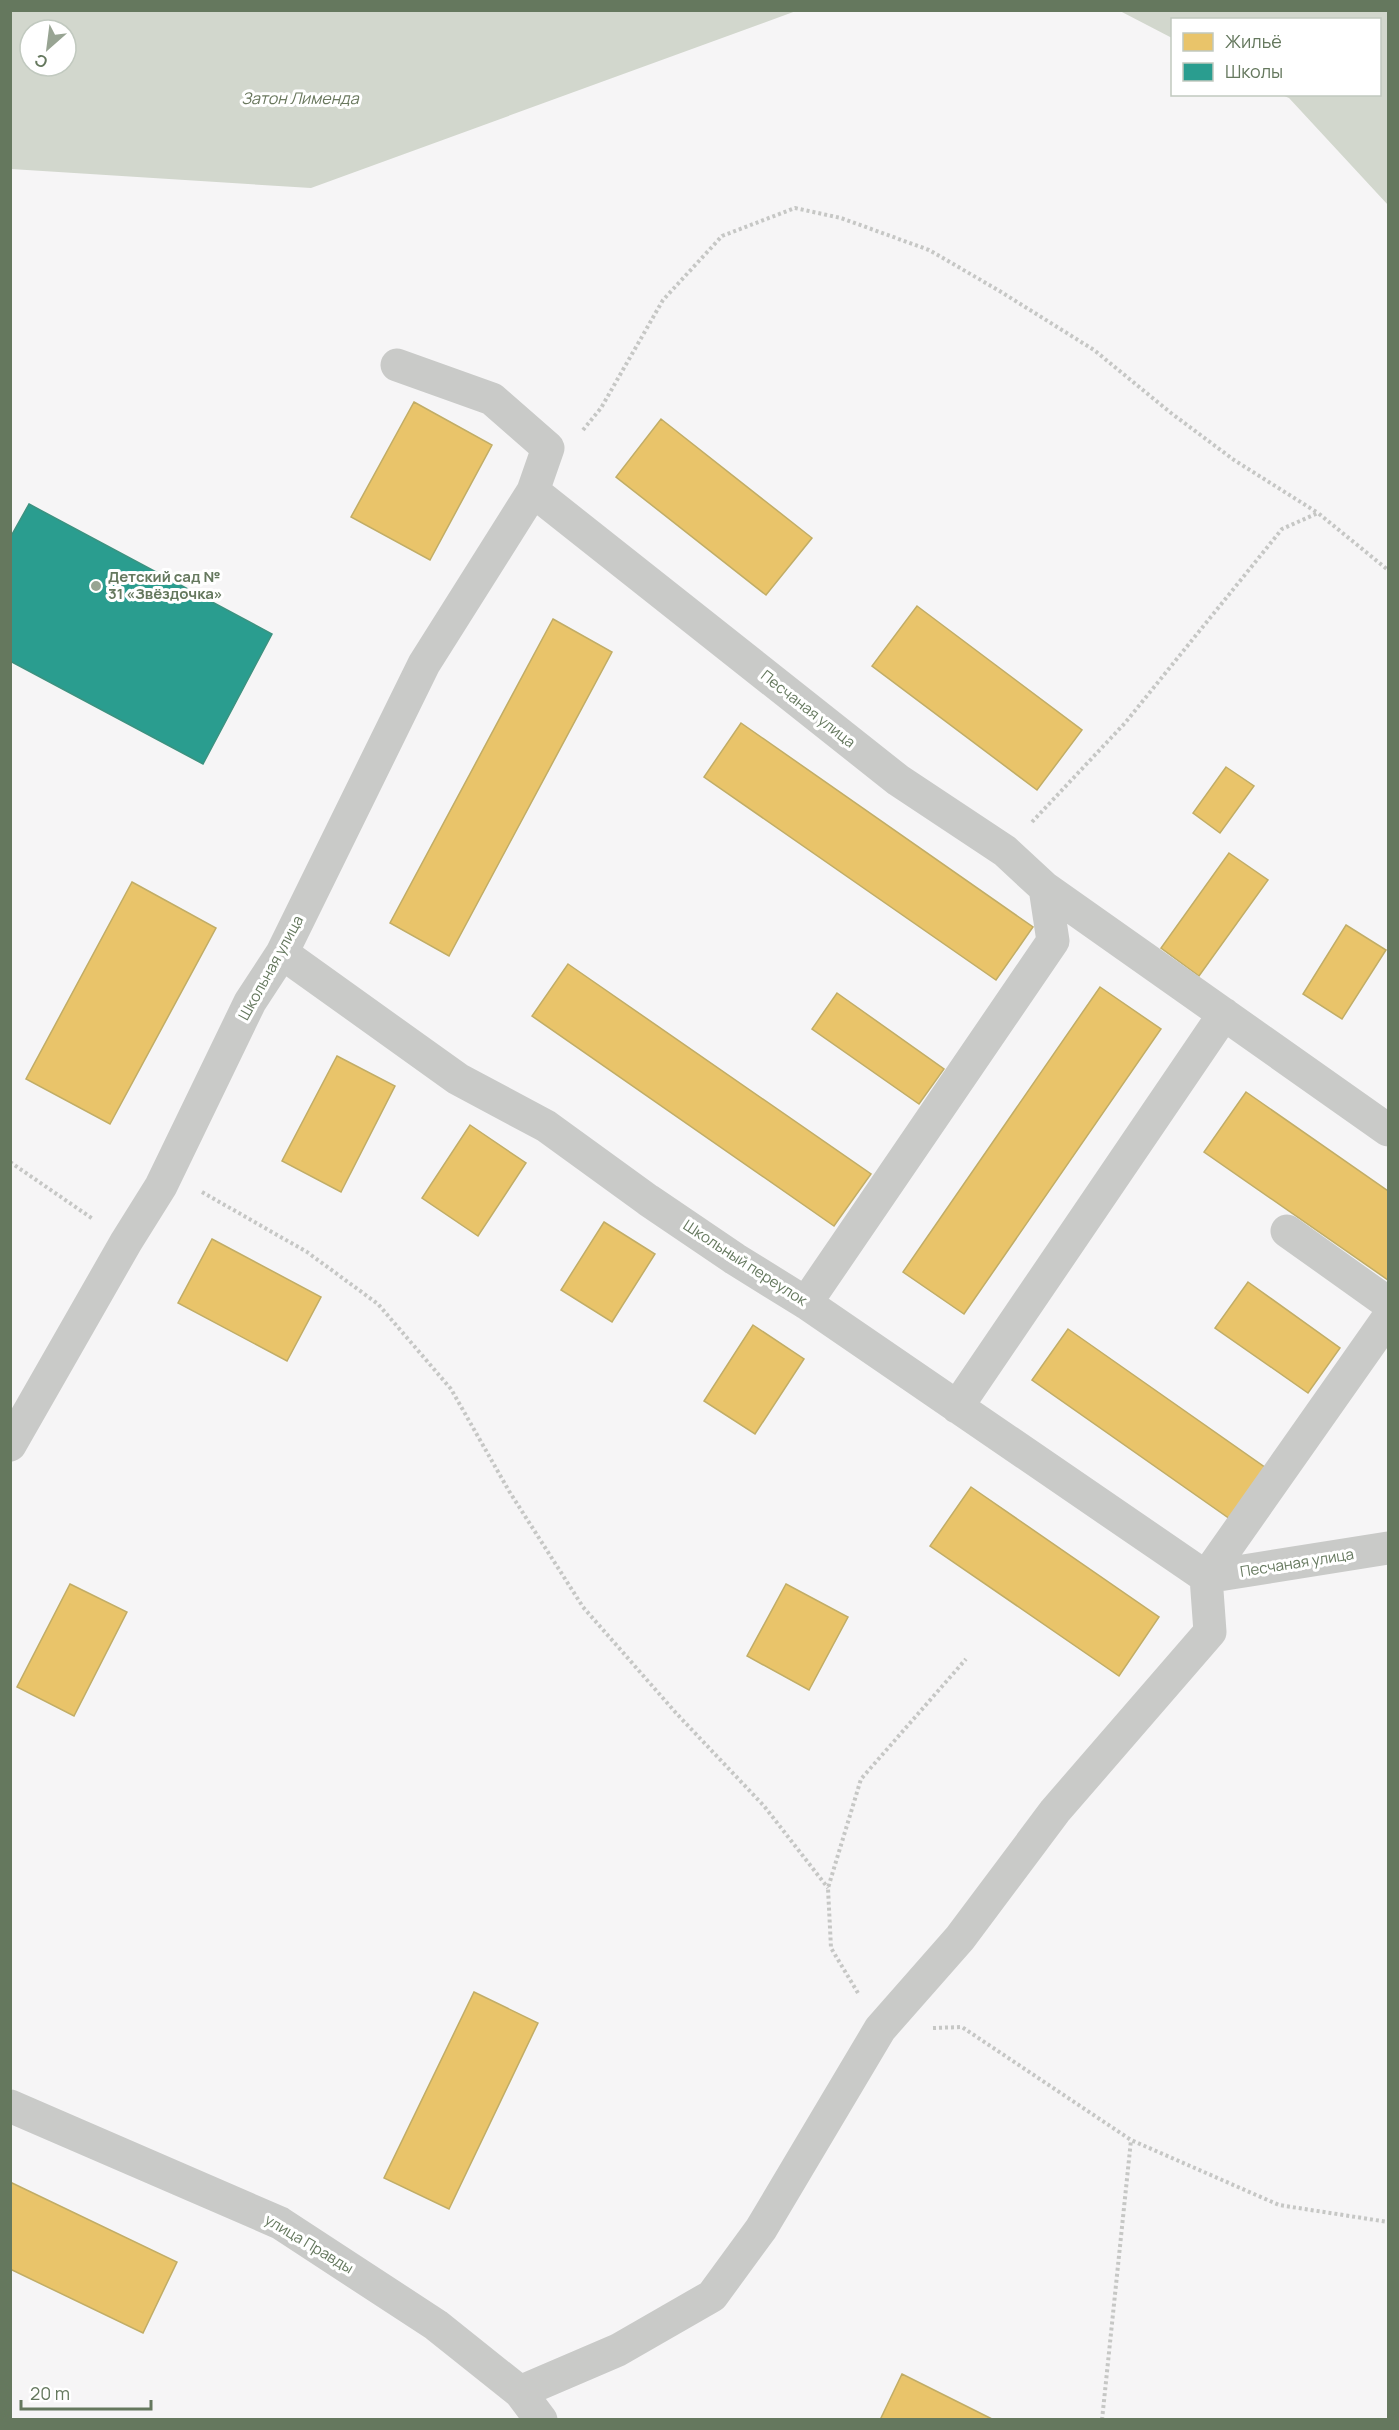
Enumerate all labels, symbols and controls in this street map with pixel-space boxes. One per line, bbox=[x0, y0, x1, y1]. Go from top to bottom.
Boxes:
north arrow bbox=[18, 18, 78, 78]
legend bbox=[1171, 18, 1381, 96]
text: Жильё bbox=[1225, 29, 1282, 53]
text: С bbox=[30, 49, 51, 74]
text: Школы bbox=[1225, 59, 1283, 83]
water label: Затон Лименда bbox=[241, 87, 360, 109]
place label: Детский сад № 31 «Звёздочка» bbox=[108, 566, 223, 604]
marker: Детский сад № 31 «Звёздочка» bbox=[89, 579, 103, 593]
street label: Песчаная улица bbox=[757, 665, 860, 752]
street label: Школьная улица bbox=[233, 911, 308, 1024]
street label: Школьный переулок bbox=[679, 1215, 812, 1311]
street label: Песчаная улица bbox=[1239, 1543, 1355, 1582]
street label: улица Правды bbox=[261, 2209, 358, 2278]
scale bar bbox=[21, 2373, 152, 2411]
text: 20 m bbox=[30, 2381, 70, 2405]

